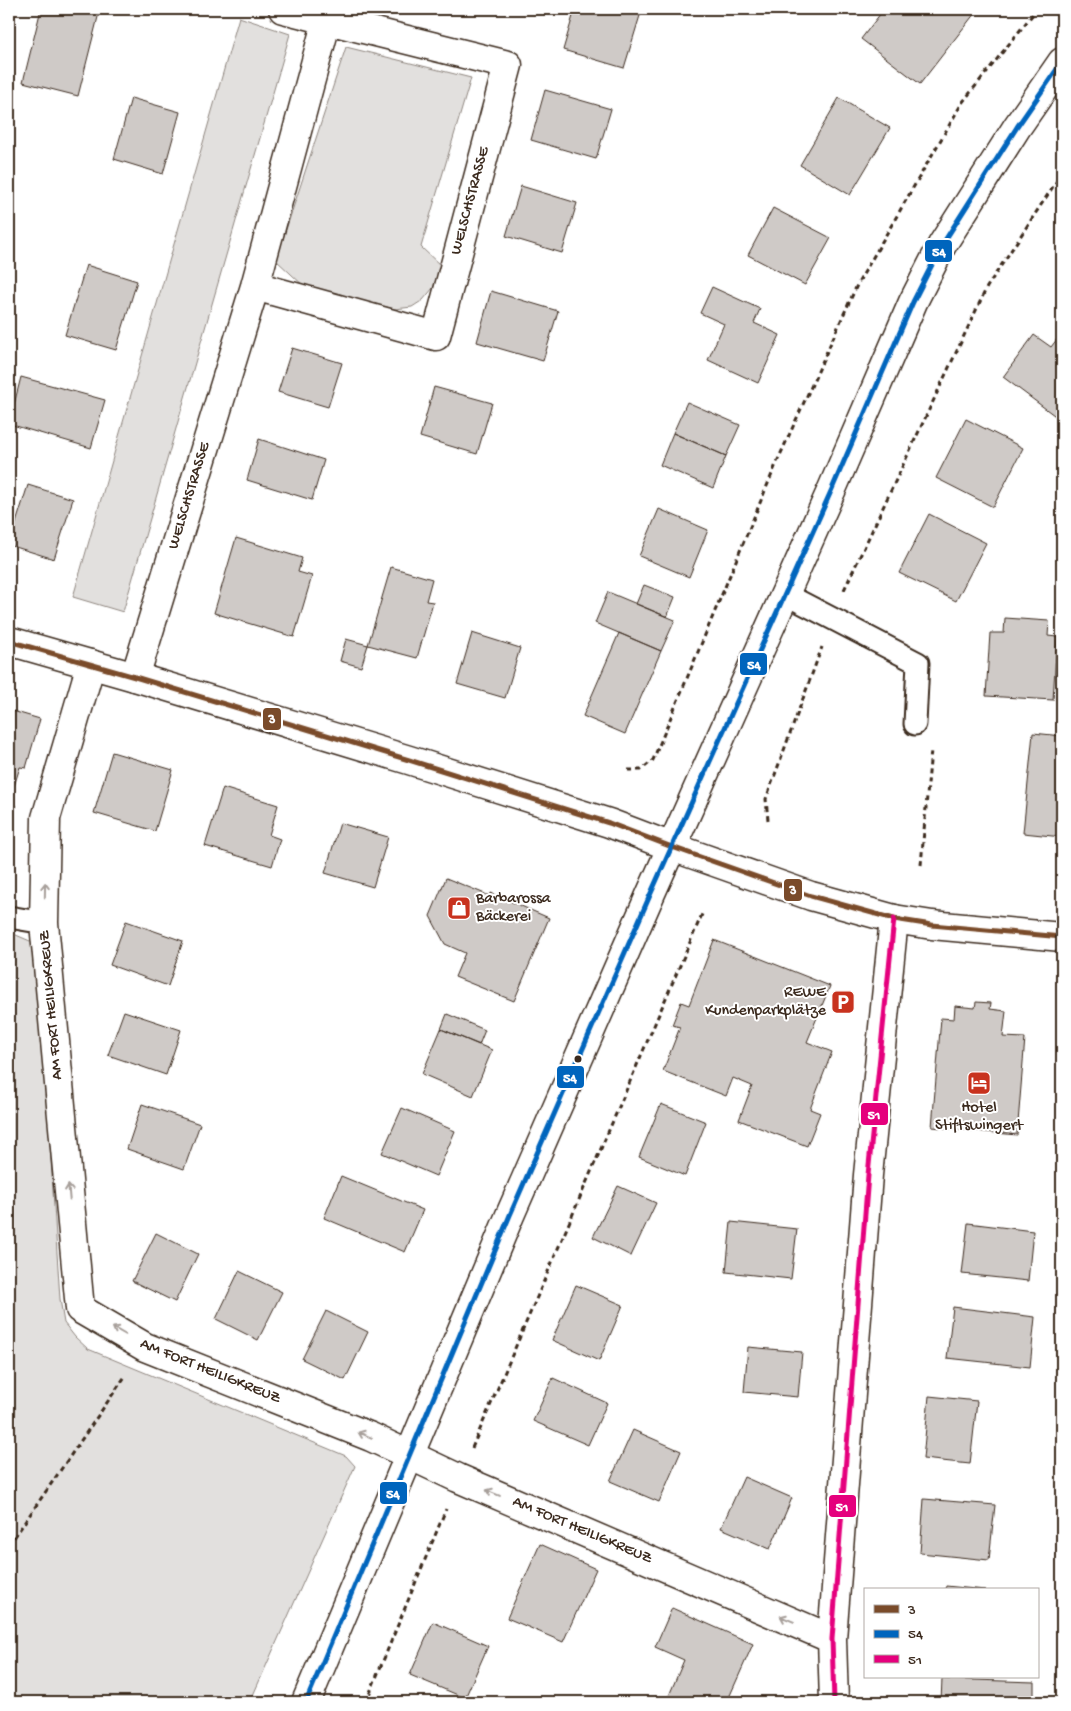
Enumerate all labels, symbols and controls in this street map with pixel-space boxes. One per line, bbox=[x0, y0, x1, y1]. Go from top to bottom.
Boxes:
street label: WELSCHSTRASSE bbox=[447, 144, 495, 257]
line badge: 54 bbox=[924, 239, 953, 263]
text: 54 bbox=[932, 245, 946, 262]
street label: WELSCHSTRASSE bbox=[165, 439, 216, 552]
line badge: 54 bbox=[739, 652, 768, 676]
text: 54 bbox=[747, 658, 761, 675]
line badge: 3 bbox=[262, 707, 282, 731]
text: 3 bbox=[267, 712, 276, 729]
line badge: 3 bbox=[783, 878, 803, 902]
one-way arrow bbox=[40, 883, 49, 899]
text: 3 bbox=[788, 883, 797, 900]
place label: Barbarossa Bäckerei bbox=[475, 890, 552, 927]
shop icon: Barbarossa Bäckerei bbox=[446, 895, 472, 921]
street label: AM FORT HEILIGKREUZ bbox=[36, 929, 68, 1081]
place label: REWE Kundenparkplätze bbox=[705, 984, 827, 1021]
parking icon: REWE Kundenparkplätze bbox=[830, 989, 856, 1015]
unlabelled marker bbox=[573, 1054, 583, 1064]
line badge: 54 bbox=[556, 1065, 585, 1089]
hotel icon: Hotel Stiftswingert bbox=[966, 1070, 992, 1096]
text: 54 bbox=[563, 1071, 577, 1088]
place label: Hotel Stiftswingert bbox=[935, 1099, 1024, 1136]
line badge: 51 bbox=[860, 1102, 889, 1126]
text: 51 bbox=[867, 1108, 881, 1125]
one-way arrow bbox=[64, 1184, 74, 1200]
one-way arrow bbox=[112, 1326, 126, 1336]
street label: AM FORT HEILIGKREUZ bbox=[137, 1335, 284, 1409]
one-way arrow bbox=[358, 1429, 373, 1439]
line badge: 54 bbox=[379, 1481, 408, 1505]
text: 54 bbox=[386, 1487, 400, 1504]
one-way arrow bbox=[486, 1488, 501, 1498]
street label: AM FORT HEILIGKREUZ bbox=[509, 1493, 655, 1569]
line badge: 51 bbox=[828, 1494, 857, 1518]
text: 51 bbox=[835, 1500, 849, 1517]
legend bbox=[864, 1588, 1038, 1678]
text: 3 bbox=[907, 1602, 916, 1620]
one-way arrow bbox=[780, 1614, 795, 1624]
text: 54 bbox=[908, 1626, 923, 1644]
text: 51 bbox=[908, 1652, 922, 1670]

